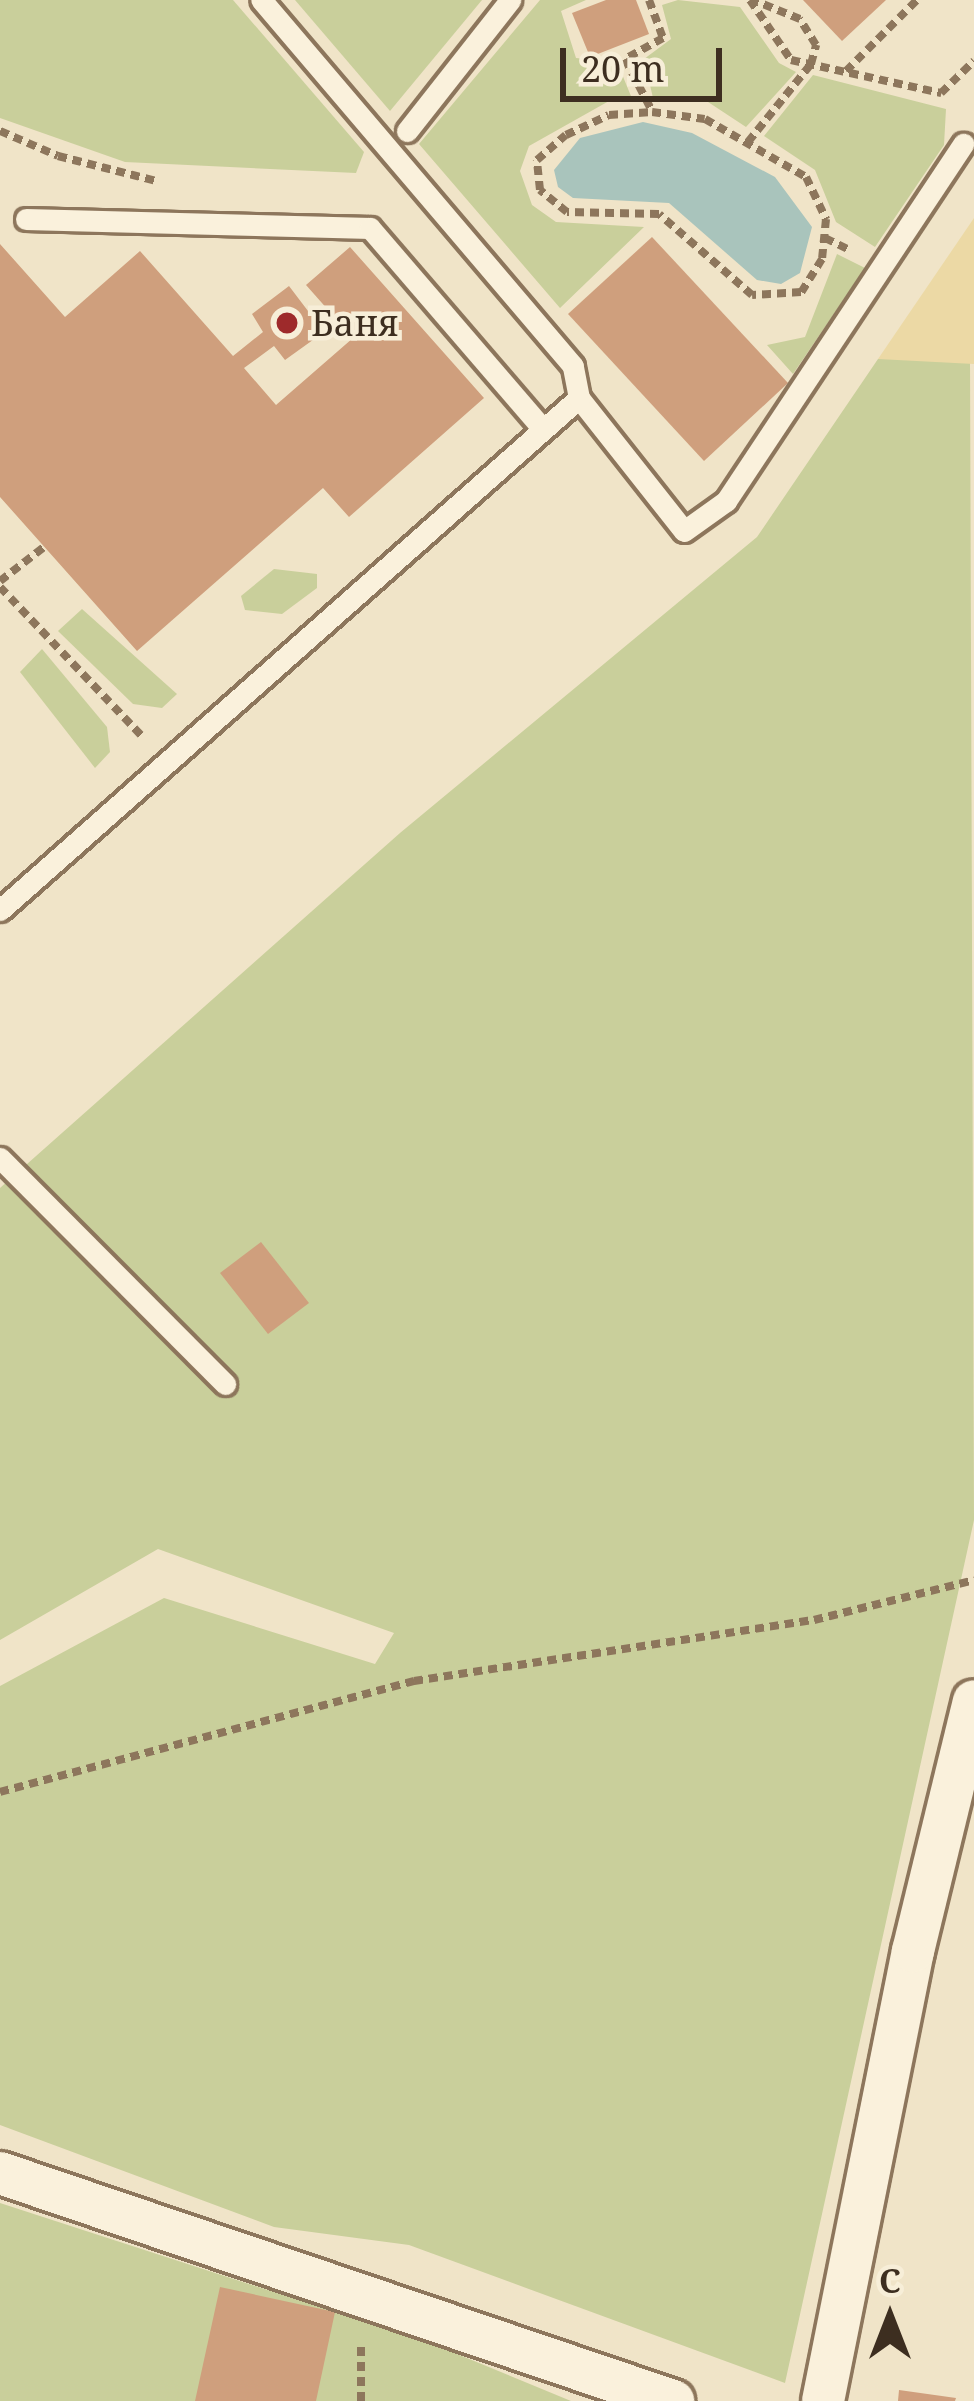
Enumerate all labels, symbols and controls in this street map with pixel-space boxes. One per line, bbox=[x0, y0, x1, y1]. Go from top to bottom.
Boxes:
scale bar bbox=[566, 24, 728, 98]
text: 20 m bbox=[581, 44, 665, 93]
place label: Баня bbox=[311, 301, 399, 345]
marker: Баня bbox=[274, 310, 300, 336]
north arrow bbox=[830, 2257, 950, 2377]
text: С bbox=[879, 2258, 901, 2303]

